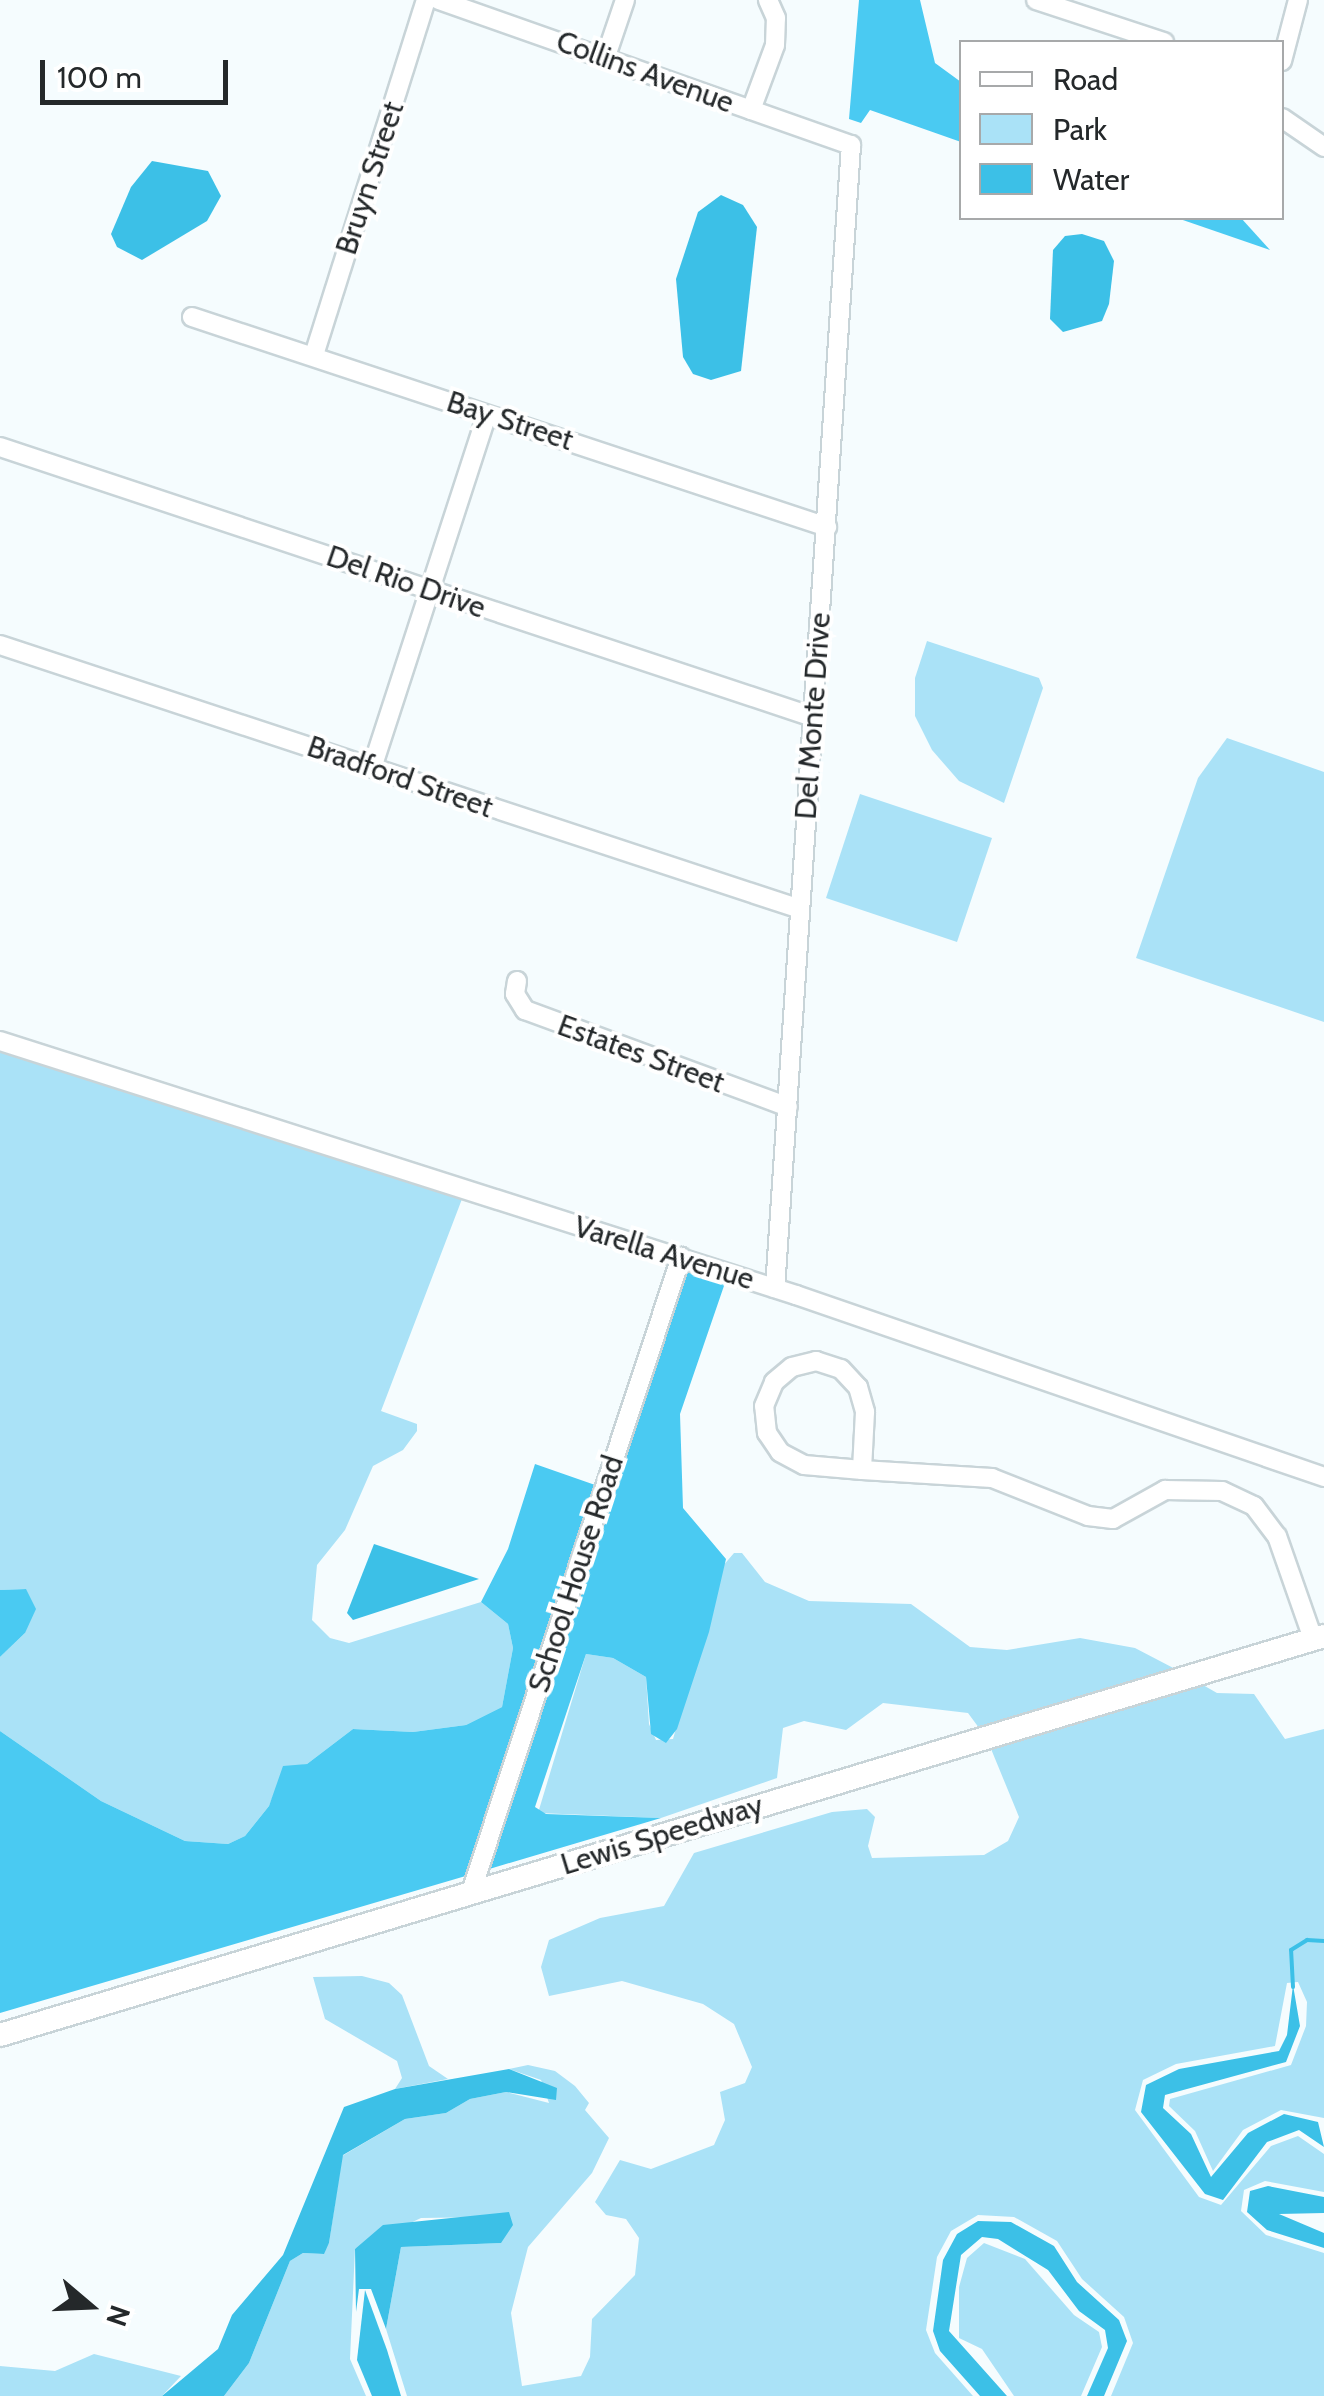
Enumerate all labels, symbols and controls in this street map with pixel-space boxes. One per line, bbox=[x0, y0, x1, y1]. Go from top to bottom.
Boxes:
street label: Collins Avenue bbox=[551, 23, 739, 121]
scale bar bbox=[45, 40, 232, 102]
legend bbox=[959, 40, 1284, 220]
text: 100 m bbox=[57, 59, 142, 96]
text: Road bbox=[1053, 61, 1118, 98]
street label: Bruyn Street bbox=[328, 97, 412, 259]
text: Park bbox=[1053, 111, 1107, 148]
text: Water bbox=[1053, 161, 1129, 198]
street label: Bay Street bbox=[442, 384, 578, 458]
street label: Del Rio Drive bbox=[322, 538, 490, 626]
street label: Del Monte Drive bbox=[788, 611, 838, 821]
street label: Bradford Street bbox=[303, 728, 497, 826]
street label: Estates Street bbox=[553, 1007, 729, 1101]
street label: Varella Avenue bbox=[570, 1209, 758, 1297]
street label: School House Road bbox=[521, 1451, 631, 1697]
street label: Lewis Speedway bbox=[557, 1787, 767, 1883]
north arrow bbox=[40, 2256, 140, 2356]
text: N bbox=[99, 2301, 138, 2331]

